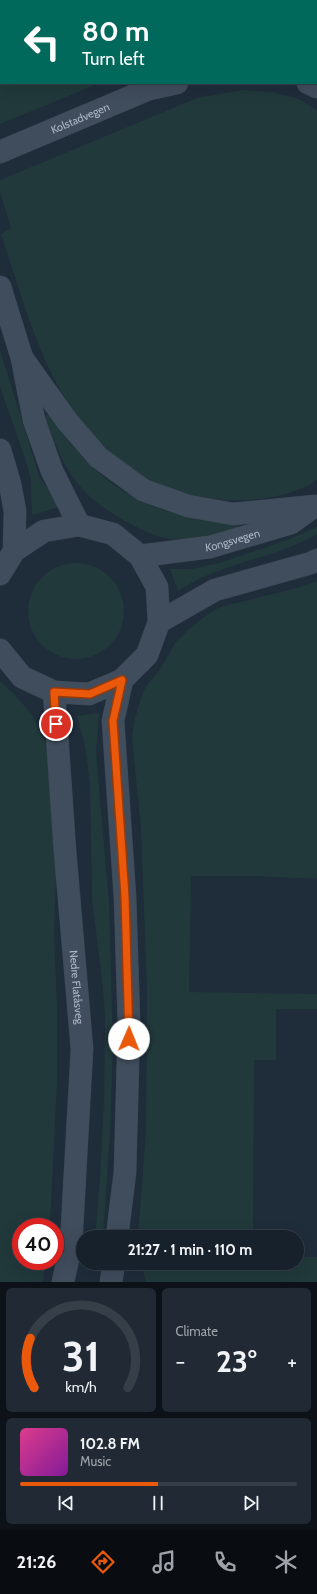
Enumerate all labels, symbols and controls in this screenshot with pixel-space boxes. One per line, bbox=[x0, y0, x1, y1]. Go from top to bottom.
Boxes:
text: 80 m bbox=[82, 14, 149, 48]
icon: left bbox=[16, 16, 68, 68]
text: Turn left bbox=[82, 48, 145, 70]
street label: Kolstadvegen bbox=[49, 100, 112, 137]
street label: Kongsvegen bbox=[204, 526, 261, 555]
pin bbox=[39, 707, 73, 741]
icon: arrive bbox=[45, 713, 67, 735]
street label: Nedre Flatåsveg bbox=[67, 949, 87, 1025]
position arrow bbox=[108, 1018, 150, 1060]
speed limit sign: 40 bbox=[12, 1218, 64, 1270]
text: 21:27 · 1 min · 110 m bbox=[128, 1241, 252, 1259]
text: Climate bbox=[176, 1323, 218, 1339]
text: 31 bbox=[62, 1331, 100, 1381]
text: 23° bbox=[216, 1343, 257, 1380]
text: − bbox=[176, 1348, 185, 1375]
text: + bbox=[287, 1348, 297, 1375]
text: km/h bbox=[65, 1378, 96, 1396]
text: 102.8 FM bbox=[80, 1435, 140, 1453]
text: Music bbox=[80, 1453, 111, 1469]
icon: previous bbox=[55, 1492, 77, 1514]
icon: pause bbox=[147, 1492, 169, 1514]
icon: next bbox=[240, 1492, 262, 1514]
icon: directions bbox=[89, 1548, 117, 1576]
icon: music bbox=[150, 1548, 178, 1576]
icon: phone bbox=[211, 1548, 239, 1576]
icon: climate bbox=[272, 1548, 300, 1576]
text: 21:26 bbox=[17, 1551, 56, 1573]

